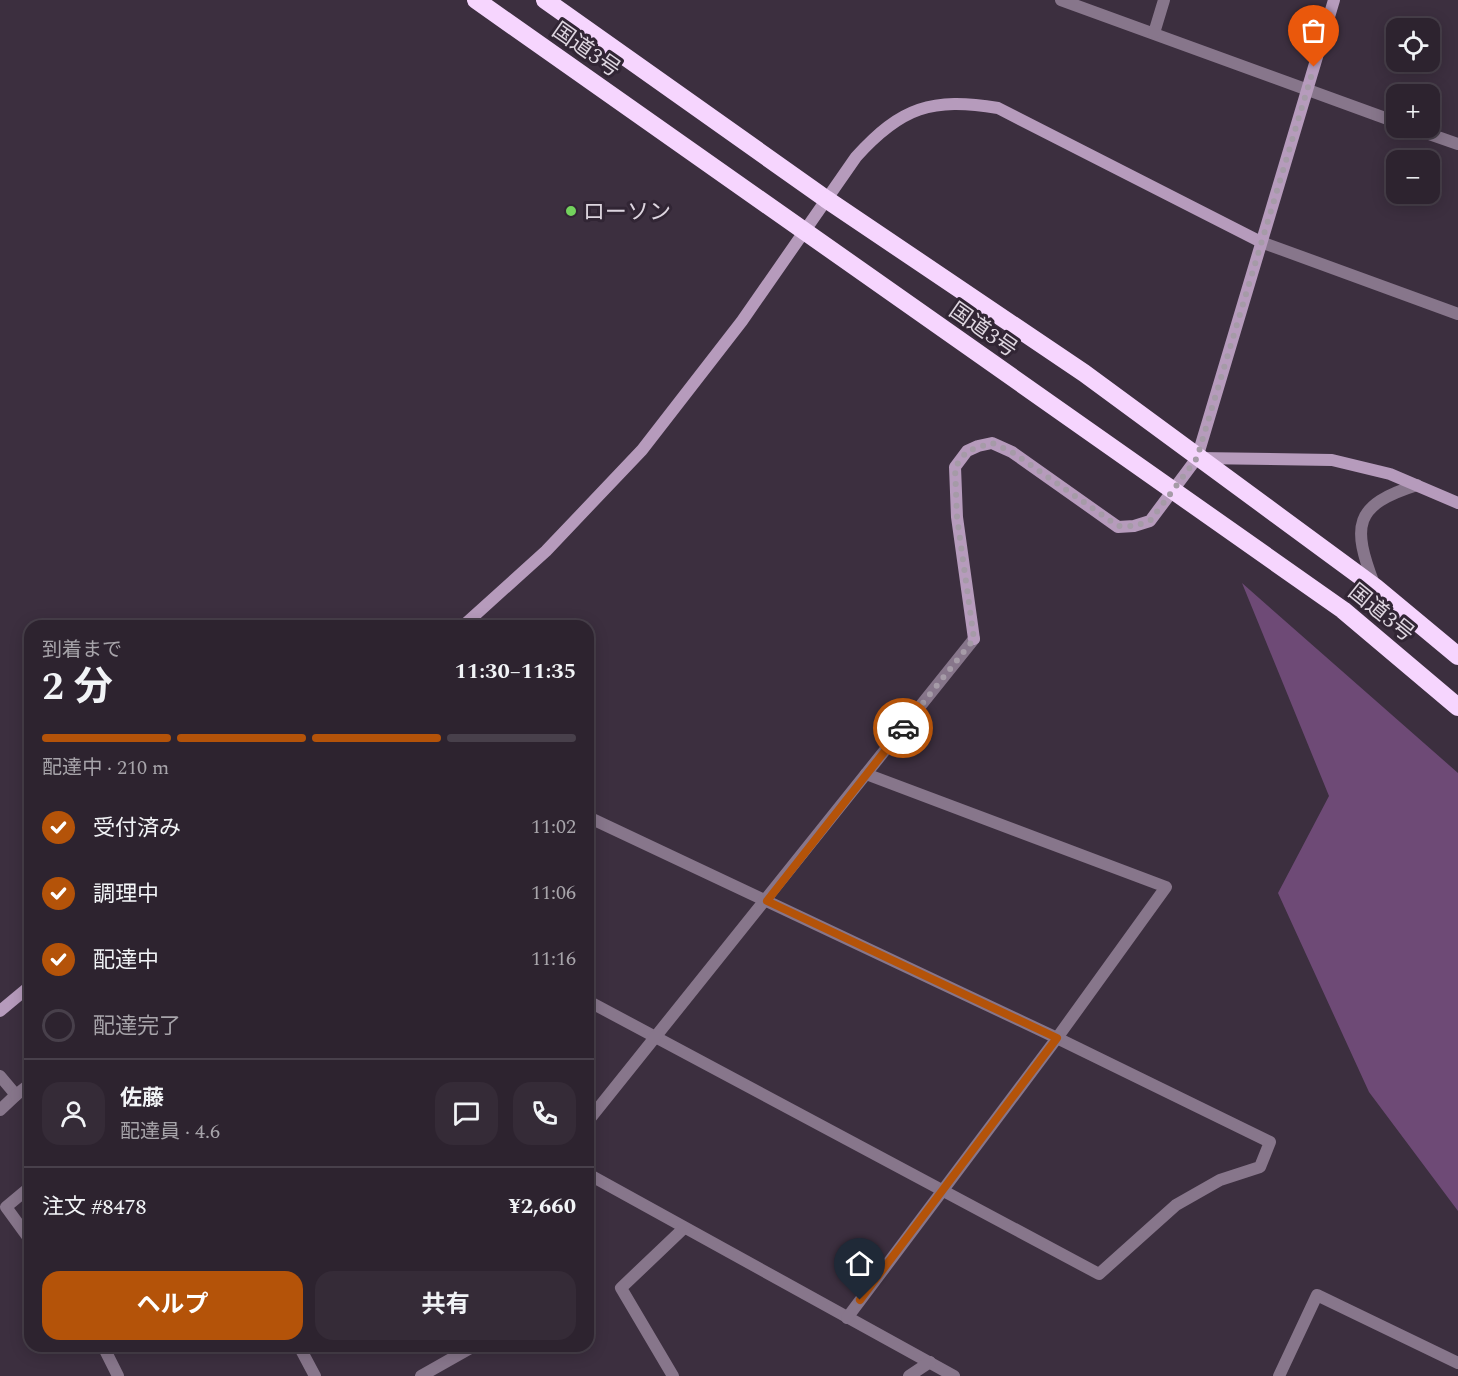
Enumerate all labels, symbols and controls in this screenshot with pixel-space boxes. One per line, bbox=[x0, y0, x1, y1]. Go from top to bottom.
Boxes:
pin bbox=[1288, 5, 1339, 67]
icon: bag bbox=[1297, 14, 1330, 47]
street label: 国道3号 bbox=[545, 15, 627, 86]
map controls bbox=[1386, 18, 1440, 204]
button: locate bbox=[1386, 18, 1440, 72]
button: + bbox=[1386, 84, 1440, 138]
button: − bbox=[1386, 150, 1440, 204]
place label: ローソン bbox=[583, 196, 671, 229]
marker: ローソン bbox=[564, 204, 578, 218]
street label: 国道3号 bbox=[942, 295, 1024, 366]
street label: 国道3号 bbox=[1341, 576, 1421, 650]
text: 到着まで bbox=[42, 635, 122, 665]
text: 11:30–11:35 bbox=[454, 655, 576, 688]
text: 2 分 bbox=[42, 658, 113, 717]
courier bbox=[873, 698, 933, 758]
icon: car bbox=[887, 712, 920, 745]
text: 配達中 · 210 m bbox=[42, 753, 169, 783]
icon: check bbox=[42, 811, 75, 844]
text: 受付済み bbox=[93, 812, 181, 845]
text: 11:02 bbox=[531, 812, 576, 842]
icon: check bbox=[42, 877, 75, 910]
text: 調理中 bbox=[93, 878, 159, 911]
text: 11:06 bbox=[531, 878, 576, 908]
icon: check bbox=[42, 943, 75, 976]
text: 配達中 bbox=[93, 944, 159, 977]
text: 11:16 bbox=[531, 944, 576, 974]
text: 配達完了 bbox=[93, 1010, 181, 1043]
button: person bbox=[42, 1082, 105, 1145]
text: 佐藤 bbox=[120, 1082, 164, 1115]
button: chat bbox=[435, 1082, 498, 1145]
button: phone bbox=[513, 1082, 576, 1145]
text: 配達員 · 4.6 bbox=[120, 1117, 220, 1147]
text: ¥2,660 bbox=[508, 1190, 576, 1223]
text: 注文 #8478 bbox=[42, 1191, 147, 1224]
pin bbox=[834, 1238, 885, 1300]
icon: home bbox=[843, 1247, 876, 1280]
button: ヘルプ bbox=[42, 1271, 303, 1340]
button: 共有 bbox=[315, 1271, 576, 1340]

